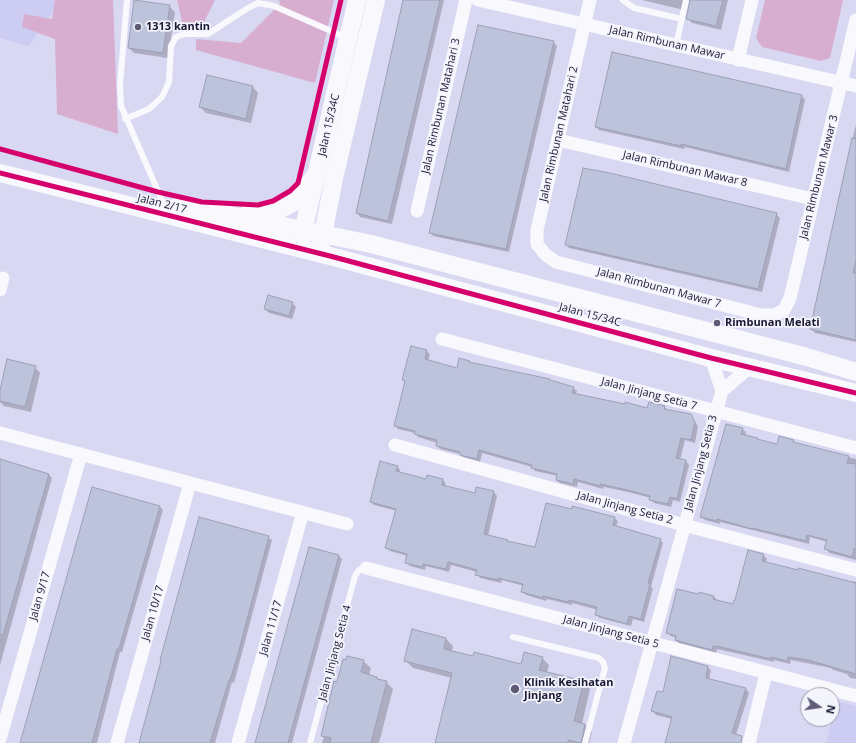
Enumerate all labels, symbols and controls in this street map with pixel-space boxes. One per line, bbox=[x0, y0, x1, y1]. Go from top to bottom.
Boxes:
place label: 1313 kantin bbox=[146, 20, 210, 34]
marker: 1313 kantin bbox=[133, 22, 143, 32]
street label: Jalan Rimbunan Mawar bbox=[608, 23, 726, 63]
street label: Jalan Rimbunan Matahari 3 bbox=[419, 37, 463, 175]
street label: Jalan Rimbunan Matahari 2 bbox=[537, 65, 581, 203]
street label: Jalan 15/34C bbox=[315, 92, 343, 158]
street label: Jalan Rimbunan Mawar 3 bbox=[797, 114, 841, 240]
street label: Jalan Rimbunan Mawar 8 bbox=[621, 148, 749, 190]
street label: Jalan 2/17 bbox=[136, 191, 188, 217]
street label: Jalan Rimbunan Mawar 7 bbox=[596, 265, 722, 311]
street label: Jalan 15/34C bbox=[558, 300, 622, 330]
place label: Rimbunan Melati bbox=[725, 316, 820, 330]
marker: Rimbunan Melati bbox=[712, 318, 722, 328]
street label: Jalan Jinjang Setia 7 bbox=[600, 375, 698, 413]
street label: Jalan Jinjang Setia 3 bbox=[682, 414, 720, 512]
street label: Jalan Jinjang Setia 2 bbox=[576, 489, 674, 527]
street label: Jalan 9/17 bbox=[27, 570, 53, 622]
street label: Jalan 10/17 bbox=[139, 584, 167, 642]
street label: Jalan 11/17 bbox=[257, 599, 285, 657]
street label: Jalan Jinjang Setia 4 bbox=[316, 604, 354, 702]
street label: Jalan Jinjang Setia 5 bbox=[562, 613, 660, 651]
place label: Klinik Kesihatan Jinjang bbox=[524, 676, 613, 702]
marker: Klinik Kesihatan Jinjang bbox=[509, 683, 521, 695]
north arrow bbox=[800, 687, 840, 727]
text: N bbox=[823, 704, 840, 716]

